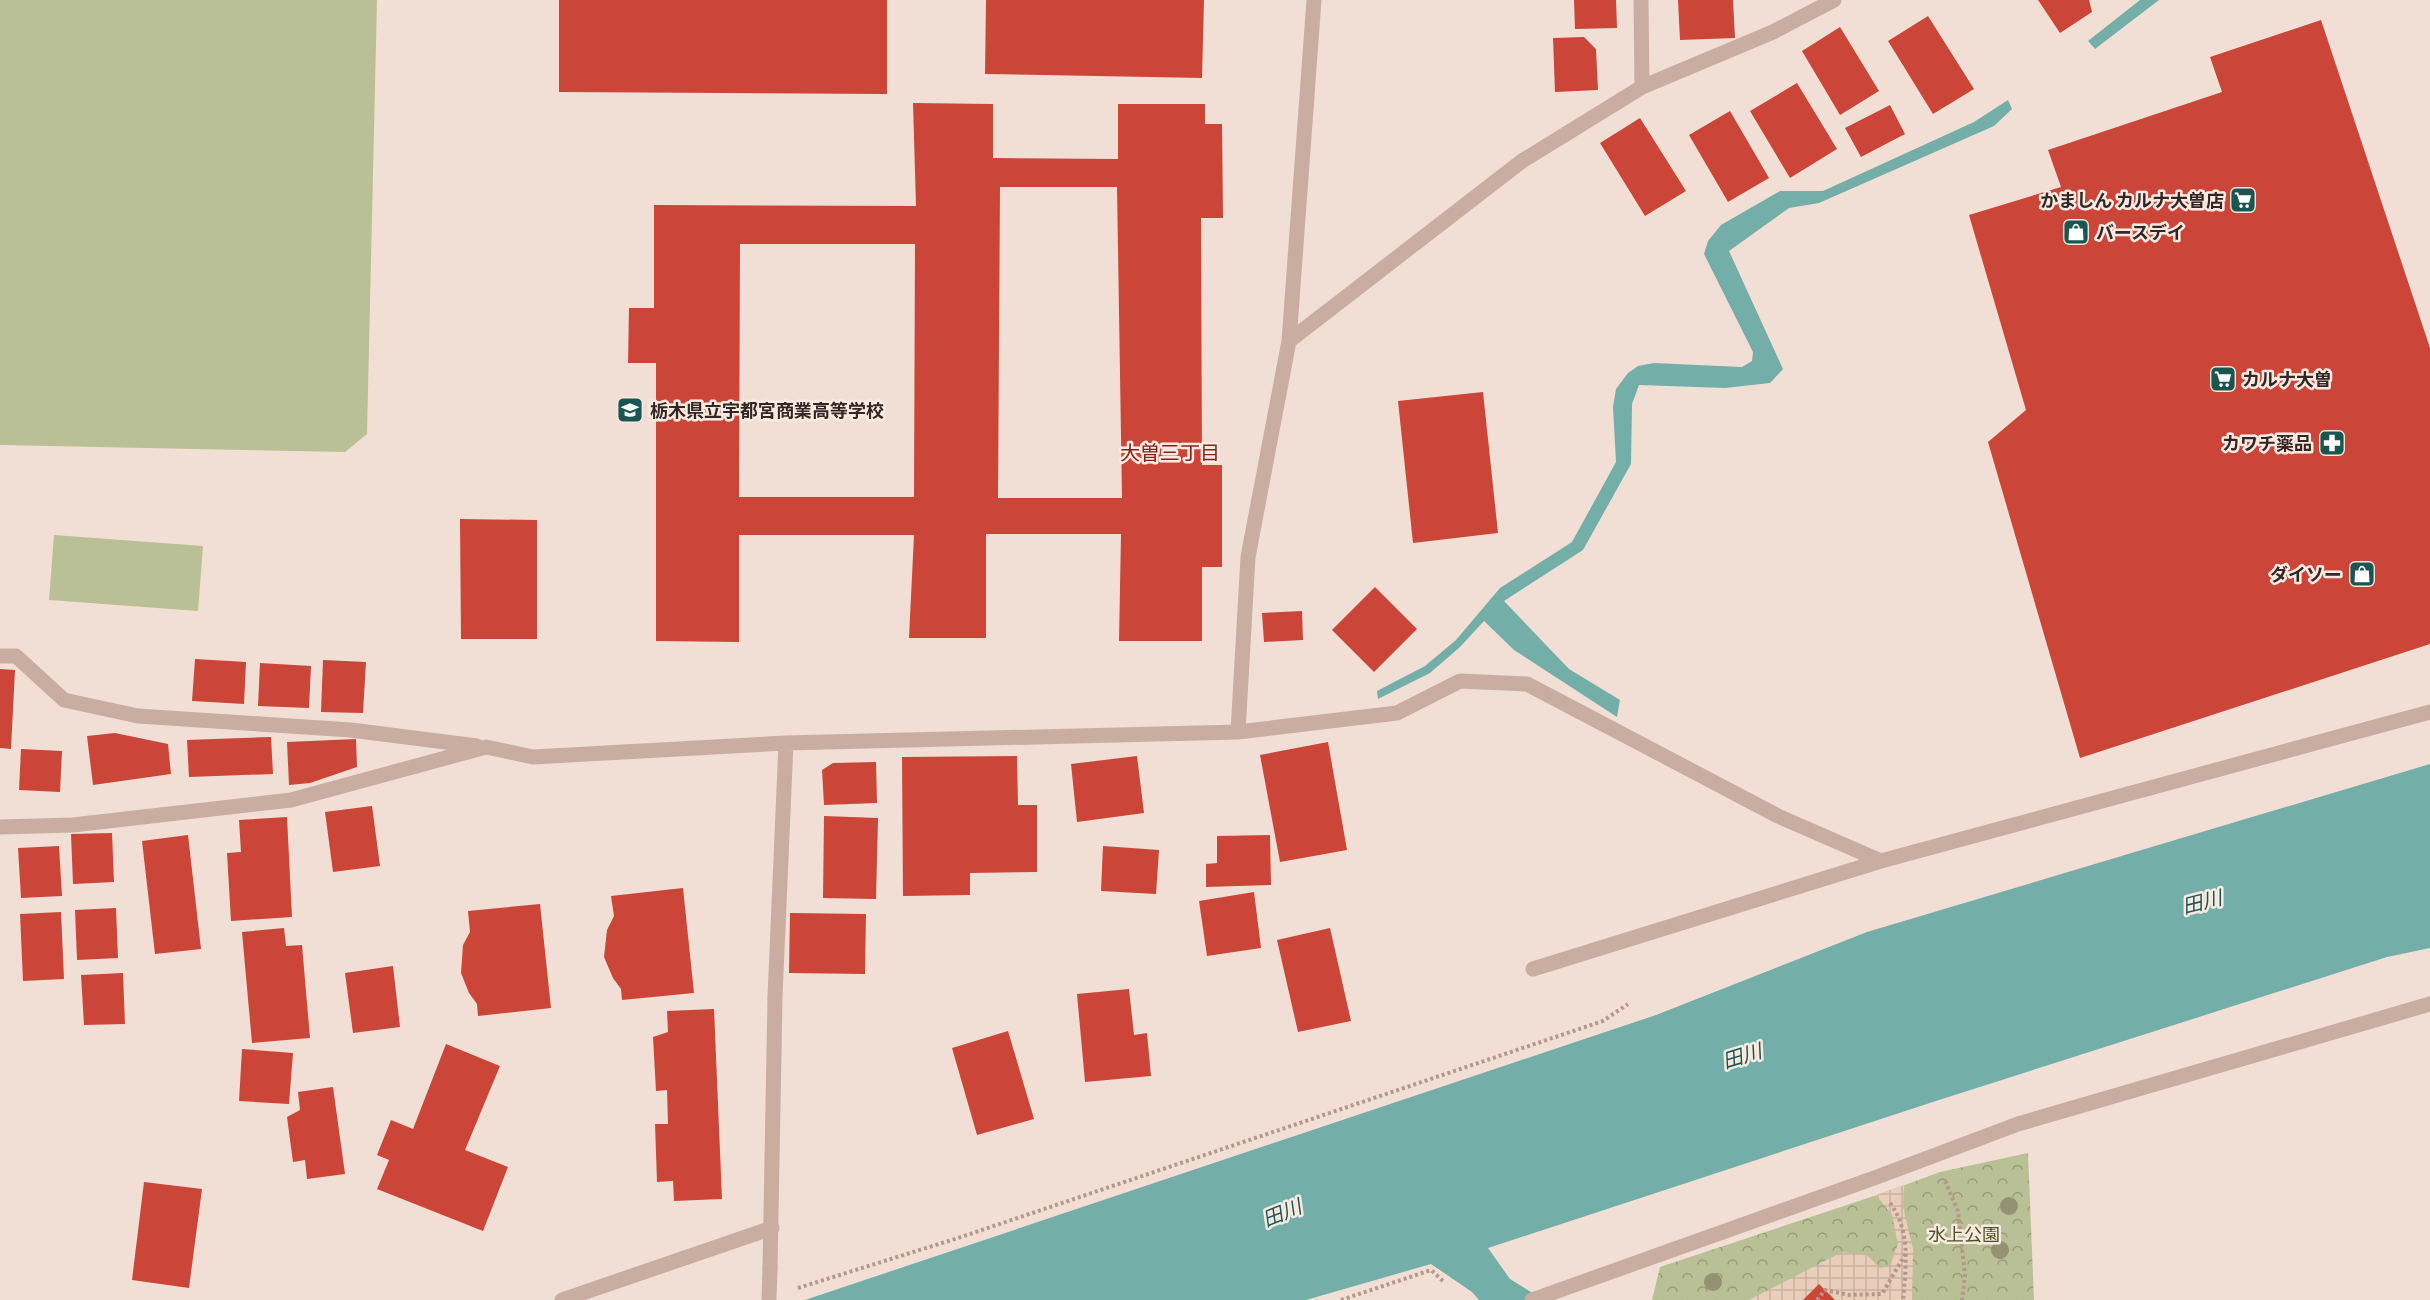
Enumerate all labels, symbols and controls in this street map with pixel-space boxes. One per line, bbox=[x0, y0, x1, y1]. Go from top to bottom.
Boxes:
supermarket icon: かましん カルナ大曽店 bbox=[2228, 185, 2258, 215]
place label: かましん カルナ大曽店 bbox=[2040, 188, 2224, 213]
shop icon: バースデイ bbox=[2061, 217, 2091, 247]
place label: バースデイ bbox=[2096, 220, 2185, 245]
supermarket icon: カルナ大曽 bbox=[2208, 364, 2238, 394]
place label: カルナ大曽 bbox=[2242, 367, 2332, 392]
school or university icon: 栃木県立宇都宮商業高等学校 bbox=[615, 395, 645, 425]
place label: 栃木県立宇都宮商業高等学校 bbox=[650, 398, 884, 423]
pharmacy icon: カワチ薬品 bbox=[2317, 428, 2347, 458]
place label: カワチ薬品 bbox=[2222, 431, 2312, 456]
district label: 大曽三丁目 bbox=[1120, 439, 1220, 467]
shop icon: ダイソー bbox=[2347, 559, 2377, 589]
place label: ダイソー bbox=[2270, 562, 2342, 587]
water label: 田川 bbox=[2179, 883, 2227, 920]
water label: 田川 bbox=[1719, 1036, 1767, 1075]
water label: 田川 bbox=[1258, 1192, 1308, 1233]
park label: 水上公園 bbox=[1928, 1222, 2000, 1247]

